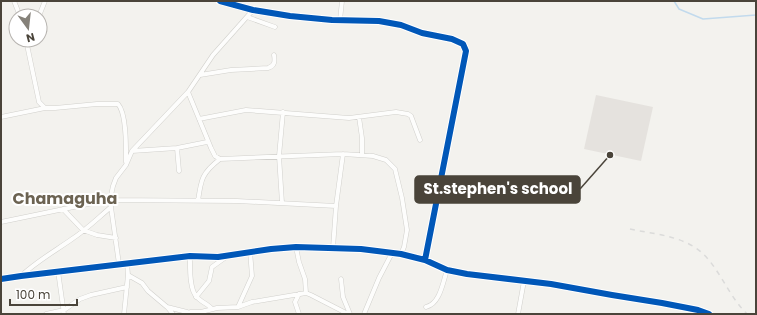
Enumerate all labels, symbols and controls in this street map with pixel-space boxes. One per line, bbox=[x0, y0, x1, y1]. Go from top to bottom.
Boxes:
north arrow bbox=[8, 8, 48, 48]
text: N bbox=[25, 29, 37, 46]
callout: St.stephen's school bbox=[415, 176, 580, 203]
text: St.stephen's school bbox=[424, 178, 572, 199]
district label: Chamaguha bbox=[13, 187, 117, 210]
scale bar bbox=[10, 281, 77, 307]
text: 100 m bbox=[16, 286, 50, 303]

